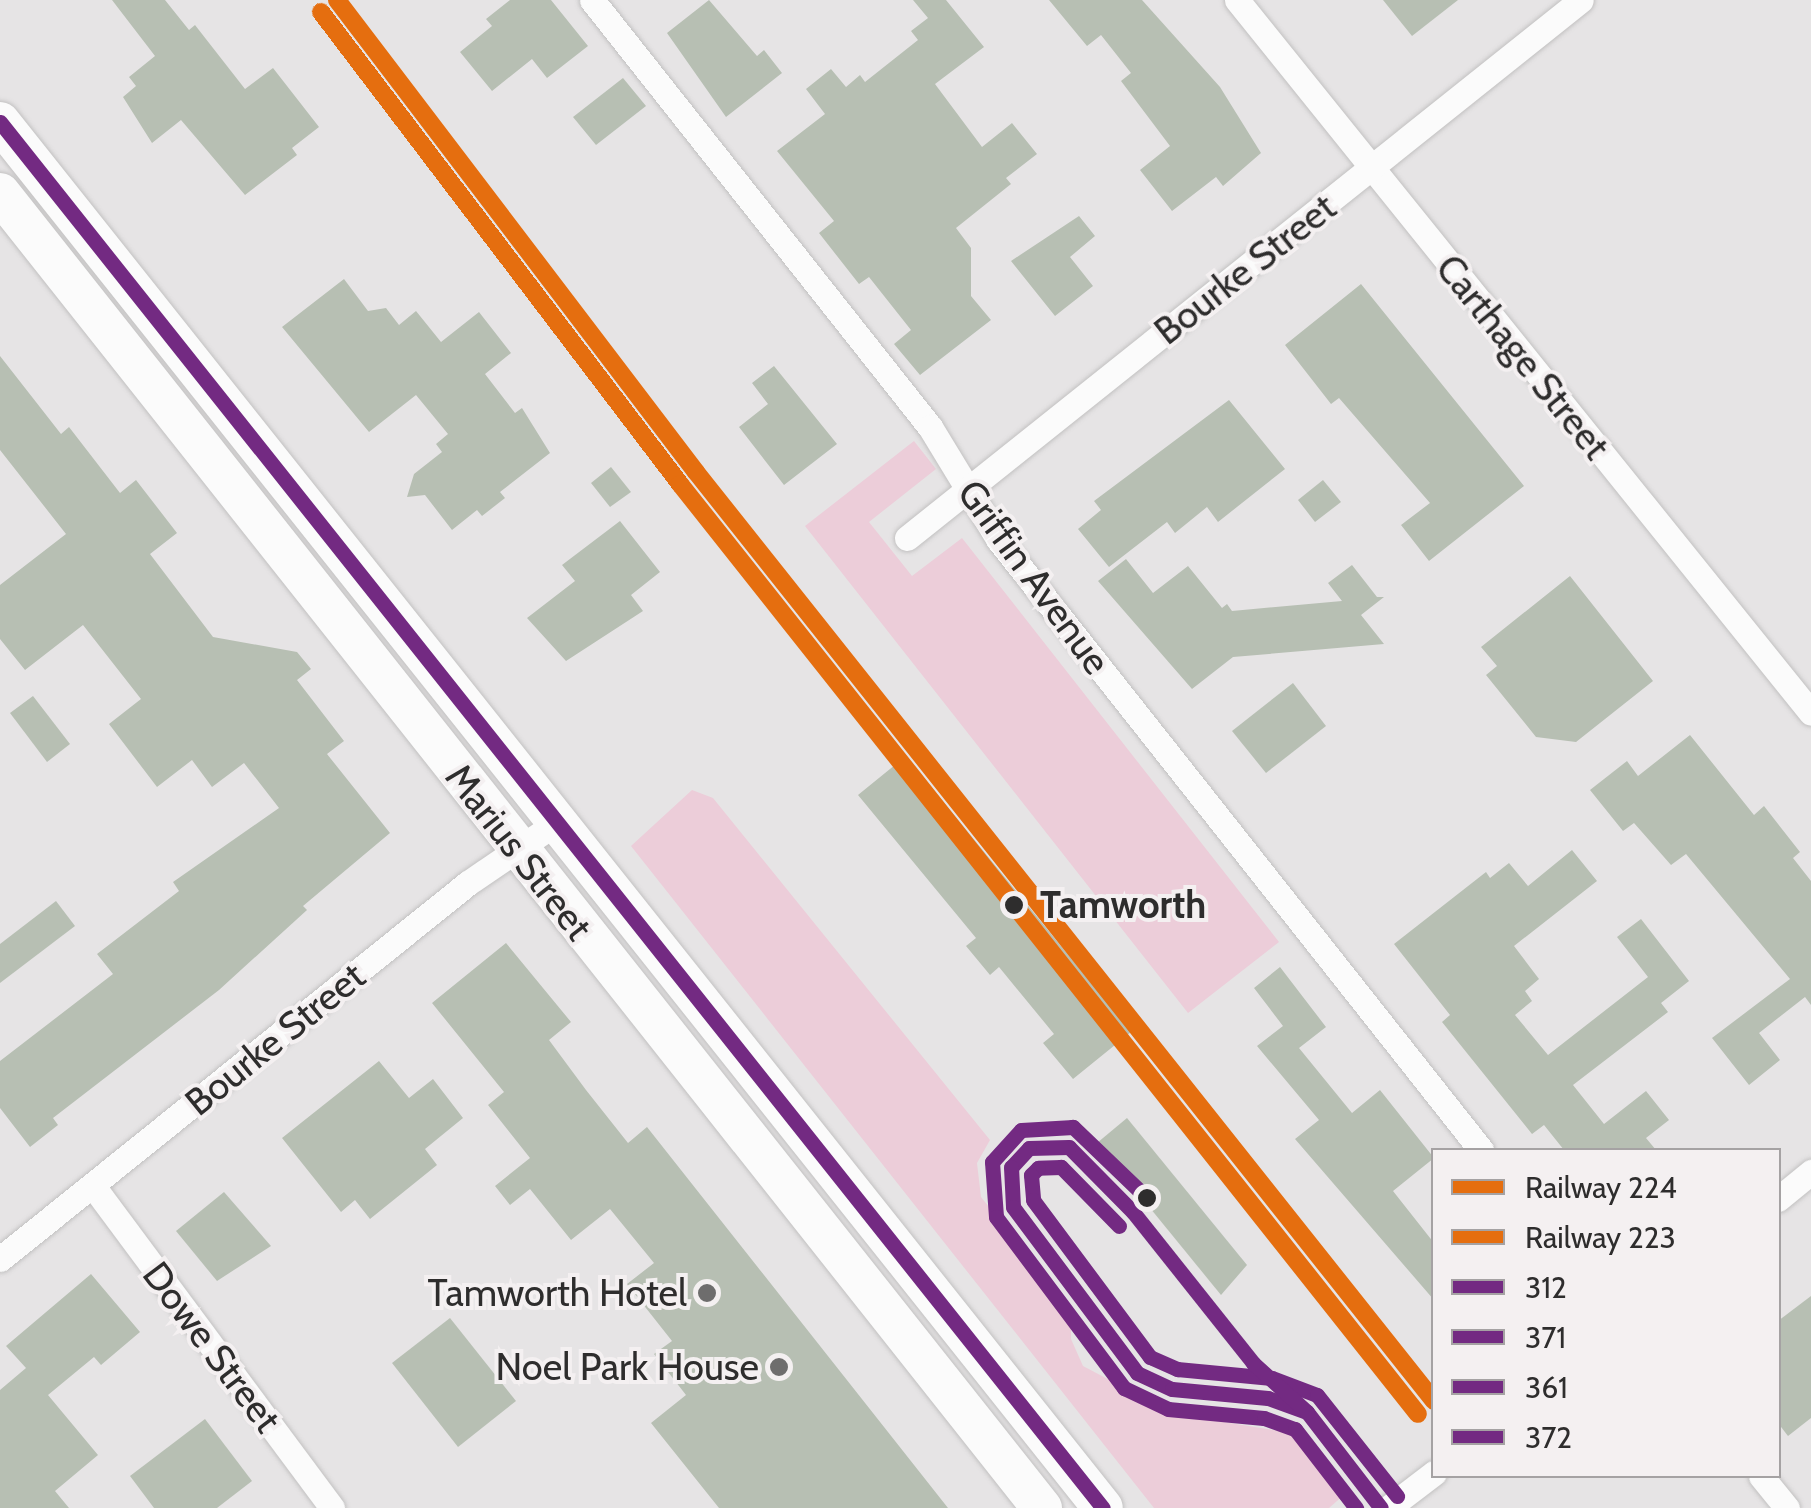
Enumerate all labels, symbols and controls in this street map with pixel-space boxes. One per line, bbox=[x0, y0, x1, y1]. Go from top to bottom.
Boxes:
street label: Bourke Street bbox=[1145, 184, 1345, 354]
street label: Carthage Street bbox=[1427, 246, 1619, 468]
street label: Griffin Avenue bbox=[948, 471, 1120, 683]
street label: Marius Street bbox=[436, 755, 602, 949]
place label: Tamworth bbox=[1040, 882, 1206, 928]
marker: Tamworth bbox=[997, 888, 1031, 922]
street label: Bourke Street bbox=[176, 953, 374, 1125]
legend bbox=[1431, 1148, 1781, 1478]
text: Railway 224 bbox=[1525, 1169, 1677, 1206]
unlabelled marker bbox=[1137, 1188, 1157, 1208]
text: Railway 223 bbox=[1525, 1219, 1676, 1256]
street label: Dowe Street bbox=[133, 1253, 291, 1441]
text: 312 bbox=[1525, 1269, 1567, 1306]
place label: Tamworth Hotel bbox=[428, 1270, 687, 1316]
marker: Tamworth Hotel bbox=[696, 1282, 718, 1304]
text: 371 bbox=[1525, 1319, 1566, 1356]
place label: Noel Park House bbox=[496, 1344, 759, 1390]
marker: Noel Park House bbox=[768, 1356, 790, 1378]
text: 361 bbox=[1525, 1369, 1568, 1406]
text: 372 bbox=[1525, 1419, 1572, 1456]

